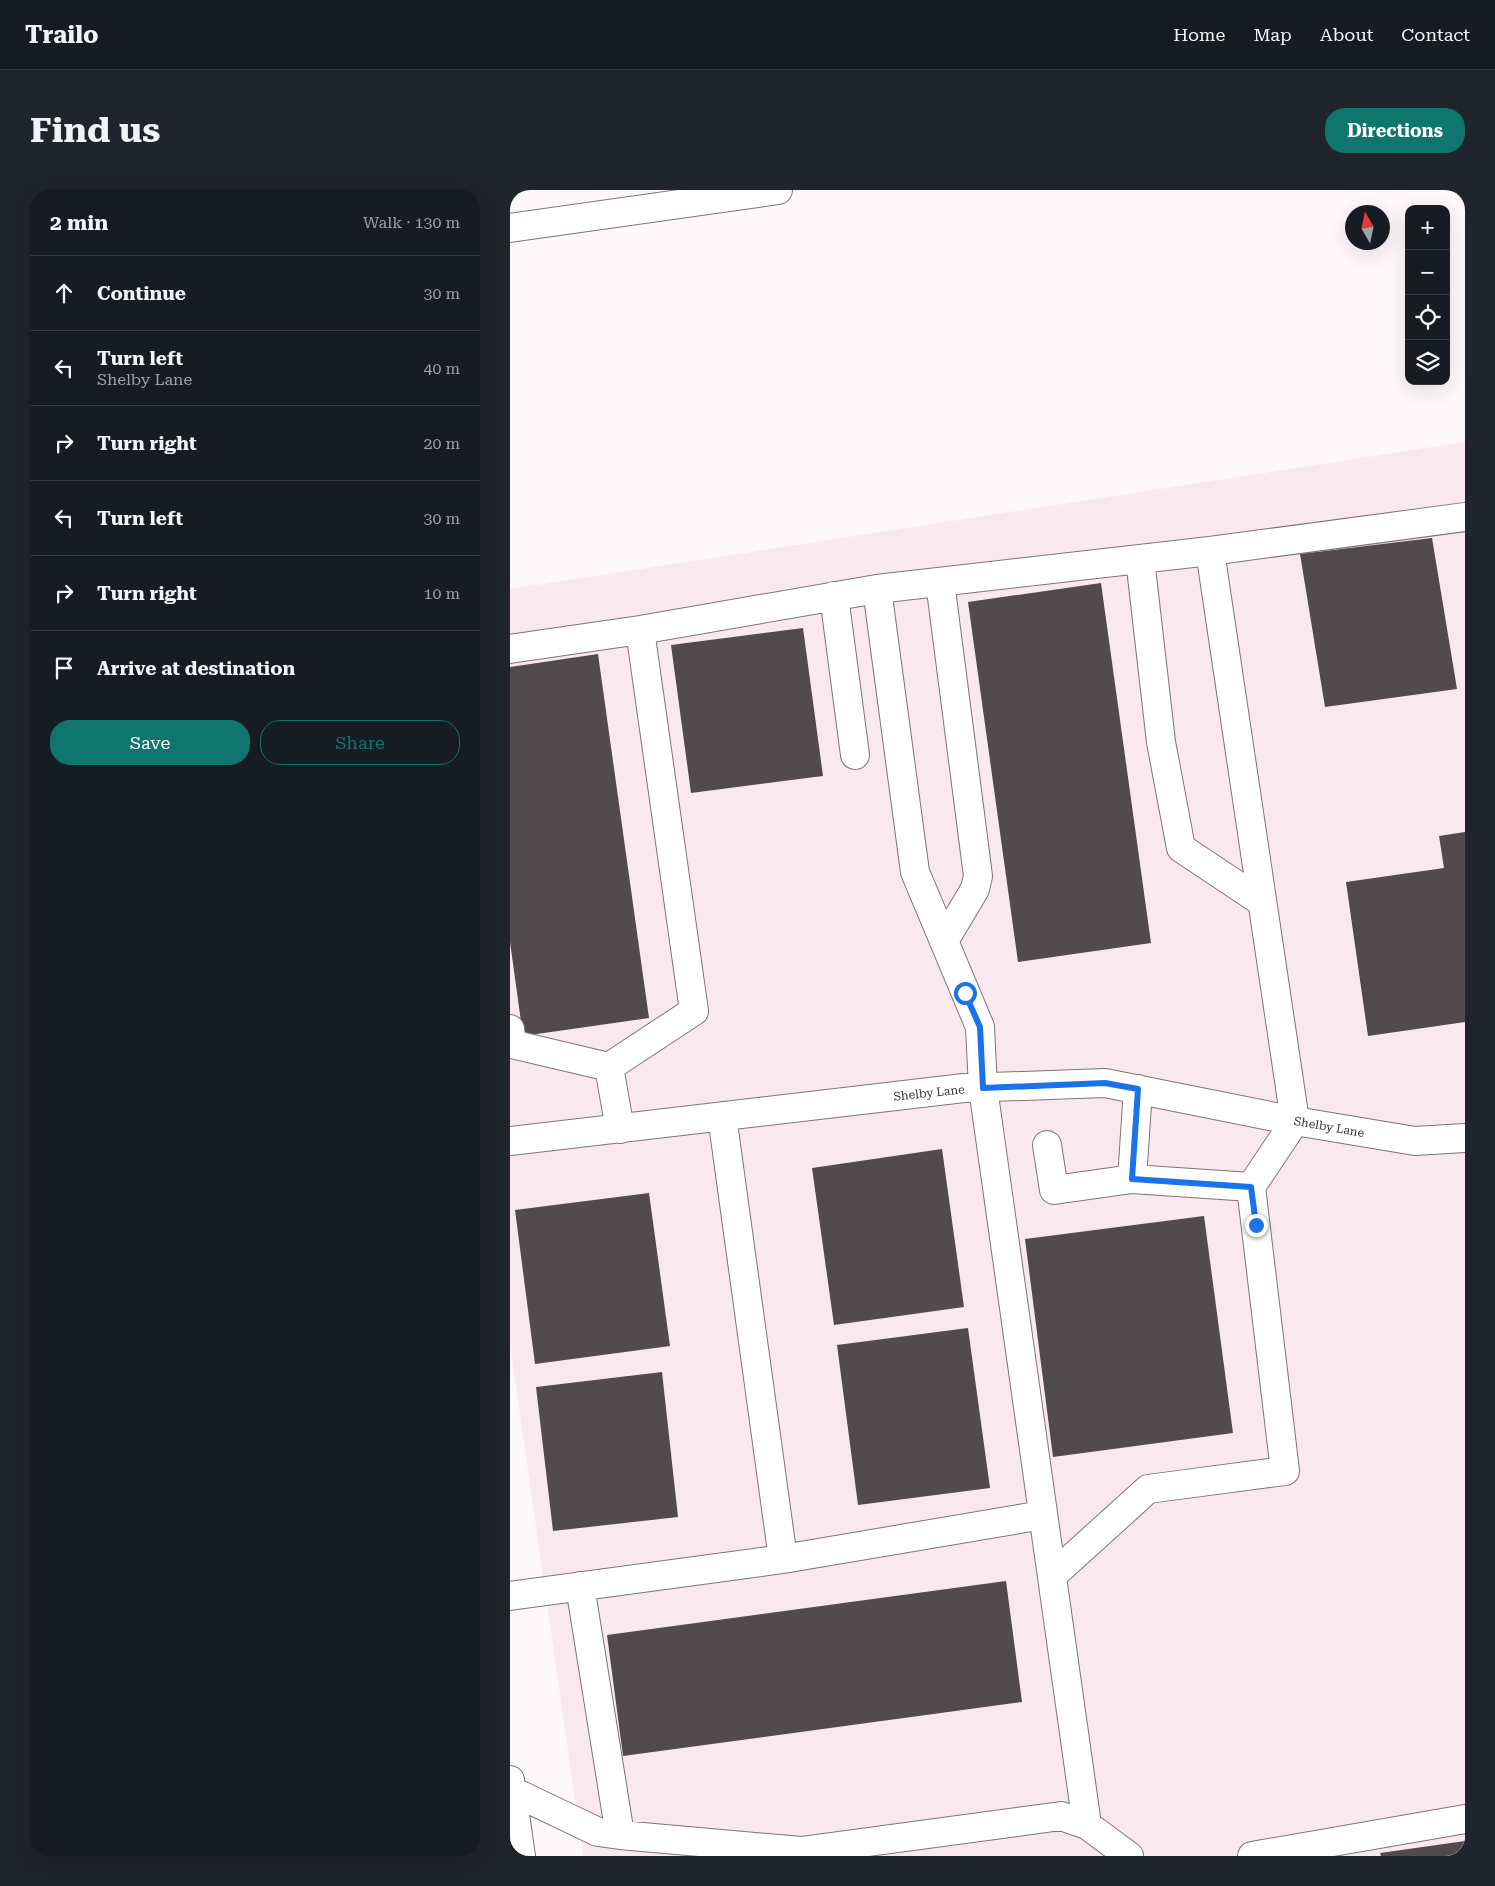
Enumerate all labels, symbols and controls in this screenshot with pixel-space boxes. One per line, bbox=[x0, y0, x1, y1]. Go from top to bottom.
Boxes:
text: Trailo bbox=[25, 21, 99, 49]
text: Home bbox=[1173, 24, 1225, 45]
text: Map bbox=[1253, 24, 1292, 45]
text: About bbox=[1320, 24, 1373, 45]
text: Contact bbox=[1401, 24, 1470, 45]
button: Directions bbox=[1325, 108, 1465, 153]
text: Find us bbox=[30, 110, 160, 151]
north arrow bbox=[1345, 205, 1390, 250]
map controls bbox=[1405, 205, 1450, 385]
button: + bbox=[1405, 205, 1450, 250]
text: 2 min bbox=[50, 211, 108, 235]
text: Walk · 130 m bbox=[363, 213, 460, 232]
button: − bbox=[1405, 250, 1450, 295]
icon: ahead bbox=[50, 279, 78, 307]
text: Continue bbox=[97, 282, 186, 305]
text: 30 m bbox=[423, 284, 460, 303]
button: locate bbox=[1405, 295, 1450, 340]
button: layers bbox=[1405, 340, 1450, 385]
text: Turn left bbox=[97, 347, 183, 370]
icon: left bbox=[50, 354, 78, 382]
text: 40 m bbox=[423, 359, 460, 378]
text: Shelby Lane bbox=[97, 370, 192, 389]
icon: right bbox=[50, 429, 78, 457]
text: Turn right bbox=[97, 432, 197, 455]
text: 20 m bbox=[423, 434, 460, 453]
icon: left bbox=[50, 504, 78, 532]
text: Turn left bbox=[97, 507, 183, 530]
text: 30 m bbox=[423, 509, 460, 528]
icon: right bbox=[50, 579, 78, 607]
text: Turn right bbox=[97, 582, 197, 605]
text: 10 m bbox=[423, 584, 460, 603]
icon: arrive bbox=[50, 654, 78, 682]
text: Arrive at destination bbox=[97, 657, 295, 680]
button: Save bbox=[50, 720, 250, 765]
button: Share bbox=[260, 720, 460, 765]
route start bbox=[954, 982, 977, 1005]
street label: Shelby Lane bbox=[893, 1082, 966, 1104]
street label: Shelby Lane bbox=[1293, 1114, 1366, 1140]
route end bbox=[1245, 1214, 1268, 1237]

